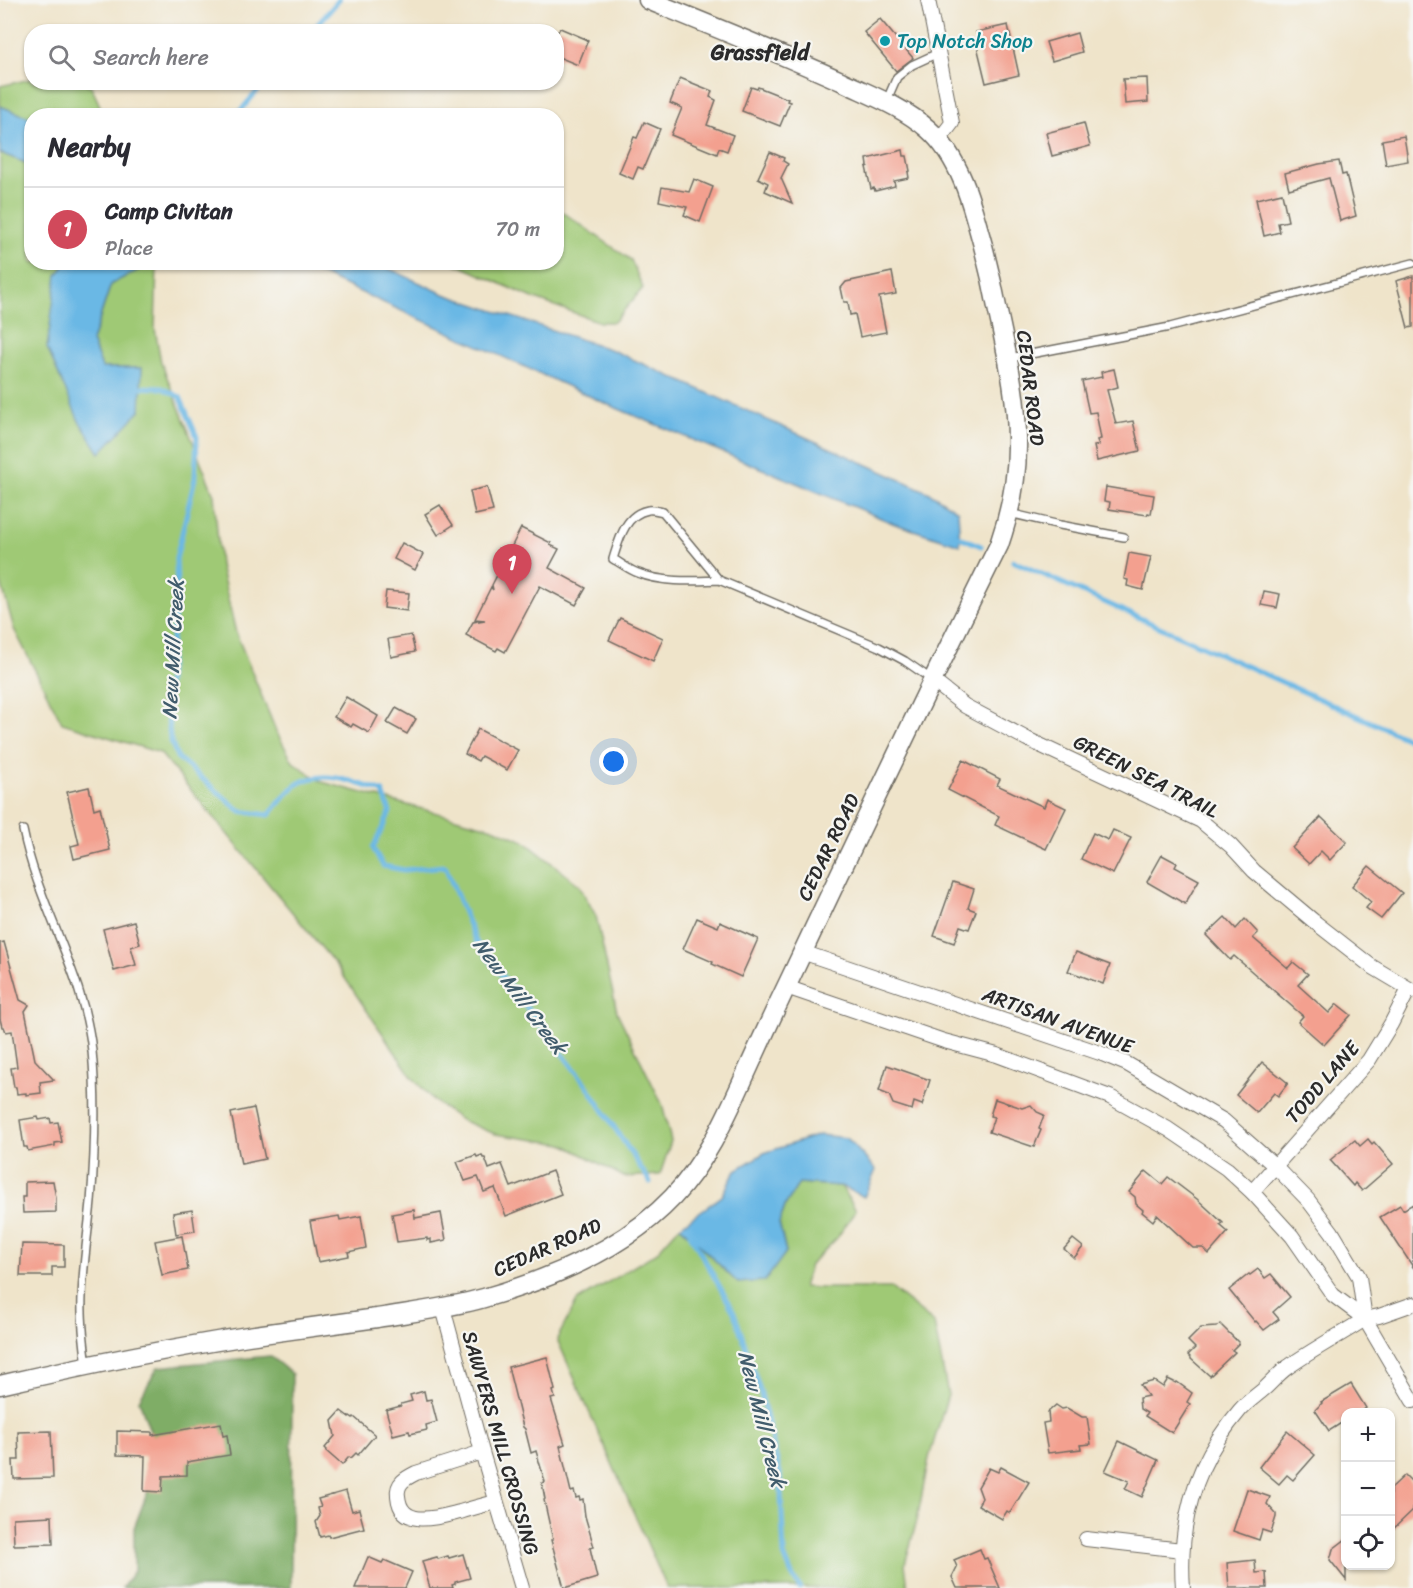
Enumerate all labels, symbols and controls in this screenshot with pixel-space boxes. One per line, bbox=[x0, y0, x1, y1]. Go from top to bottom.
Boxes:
search box bbox=[24, 24, 564, 90]
place label: Top Notch Shop bbox=[897, 24, 1033, 59]
district label: Grassfield bbox=[710, 33, 812, 72]
marker: Top Notch Shop bbox=[878, 34, 892, 48]
text: Search here bbox=[93, 38, 209, 77]
icon: search bbox=[45, 41, 78, 74]
text: Nearby bbox=[48, 124, 130, 170]
text: Camp Civitan bbox=[105, 192, 233, 231]
text: 1 bbox=[63, 212, 72, 247]
text: 70 m bbox=[495, 212, 540, 247]
text: Place bbox=[105, 231, 153, 266]
street label: CEDAR ROAD bbox=[1006, 328, 1055, 448]
pin: 1 bbox=[492, 544, 532, 594]
water label: New Mill Creek bbox=[150, 575, 196, 720]
street label: GREEN SEA TRAIL bbox=[1067, 725, 1225, 828]
your location bbox=[599, 747, 628, 776]
street label: CEDAR ROAD bbox=[787, 787, 870, 907]
water label: New Mill Creek bbox=[463, 929, 579, 1066]
street label: ARTISAN AVENUE bbox=[976, 977, 1140, 1065]
street label: TODD LANE bbox=[1276, 1031, 1370, 1132]
street label: CEDAR ROAD bbox=[487, 1208, 607, 1287]
street label: SAWYERS MILL CROSSING bbox=[452, 1327, 549, 1560]
water label: New Mill Creek bbox=[727, 1347, 798, 1494]
map controls bbox=[1341, 1408, 1395, 1570]
button: + bbox=[1341, 1408, 1395, 1462]
button: − bbox=[1341, 1462, 1395, 1516]
button: locate bbox=[1341, 1516, 1395, 1570]

